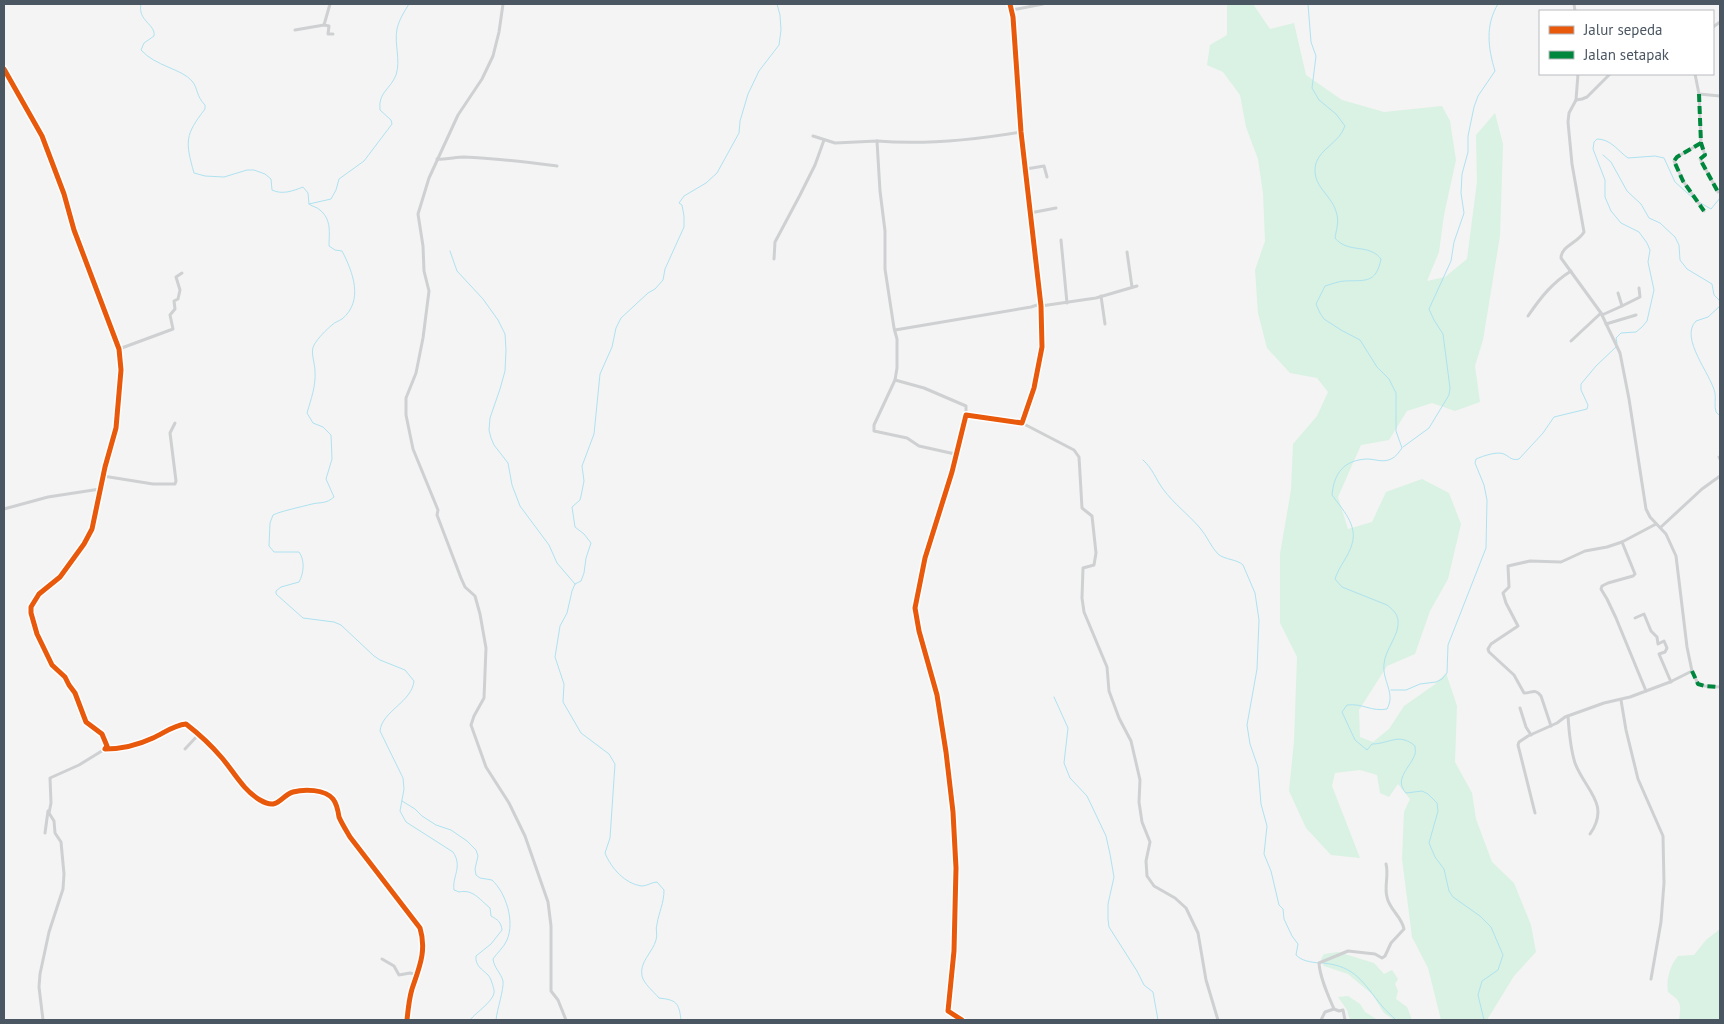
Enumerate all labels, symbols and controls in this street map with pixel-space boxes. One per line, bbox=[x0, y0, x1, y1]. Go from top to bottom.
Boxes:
legend bbox=[1539, 10, 1714, 75]
text: Jalur sepeda bbox=[1583, 20, 1663, 39]
text: Jalan setapak bbox=[1583, 45, 1670, 64]

